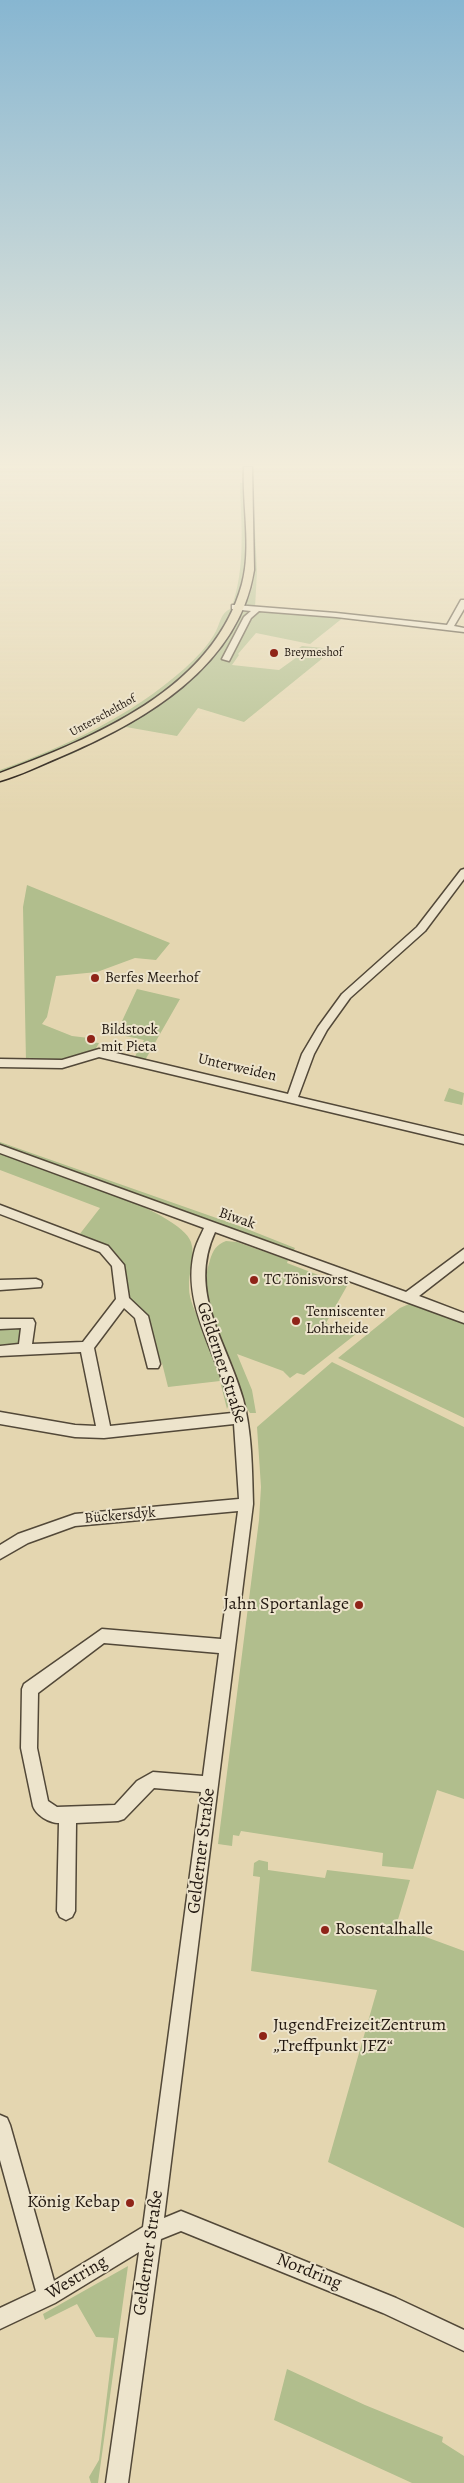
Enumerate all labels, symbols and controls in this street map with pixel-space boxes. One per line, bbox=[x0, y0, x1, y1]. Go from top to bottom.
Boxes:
place label: Breymeshof bbox=[284, 646, 343, 660]
marker: Breymeshof bbox=[268, 647, 280, 659]
street label: Unterschelthof bbox=[67, 692, 139, 740]
place label: Berfes Meerhof bbox=[105, 969, 199, 987]
marker: Berfes Meerhof bbox=[89, 972, 101, 984]
place label: Bildstock mit Pieta bbox=[101, 1021, 158, 1056]
marker: Bildstock mit Pieta bbox=[85, 1033, 97, 1045]
street label: Unterweiden bbox=[196, 1050, 278, 1086]
street label: Biwak bbox=[216, 1204, 258, 1234]
place label: TC Tönisvorst bbox=[264, 1271, 348, 1289]
marker: TC Tönisvorst bbox=[248, 1274, 260, 1286]
street label: Gelderner Straße bbox=[191, 1300, 251, 1426]
place label: Tenniscenter Lohrheide bbox=[306, 1303, 385, 1338]
marker: Tenniscenter Lohrheide bbox=[290, 1315, 302, 1327]
street label: Bückersdyk bbox=[84, 1504, 156, 1528]
place label: Jahn Sportanlage bbox=[223, 1594, 349, 1616]
marker: Jahn Sportanlage bbox=[353, 1599, 365, 1611]
street label: Gelderner Straße bbox=[184, 1787, 220, 1915]
place label: Rosentalhalle bbox=[335, 1919, 433, 1941]
marker: Rosentalhalle bbox=[319, 1924, 331, 1936]
place label: JugendFreizeitZentrum „Treffpunkt JFZ“ bbox=[273, 2015, 446, 2058]
marker: JugendFreizeitZentrum „Treffpunkt JFZ“ bbox=[257, 2030, 269, 2042]
street label: Gelderner Straße bbox=[130, 2189, 168, 2317]
place label: König Kebap bbox=[27, 2192, 120, 2214]
marker: König Kebap bbox=[124, 2197, 136, 2209]
street label: Nordring bbox=[273, 2249, 345, 2295]
street label: Westring bbox=[43, 2251, 111, 2305]

